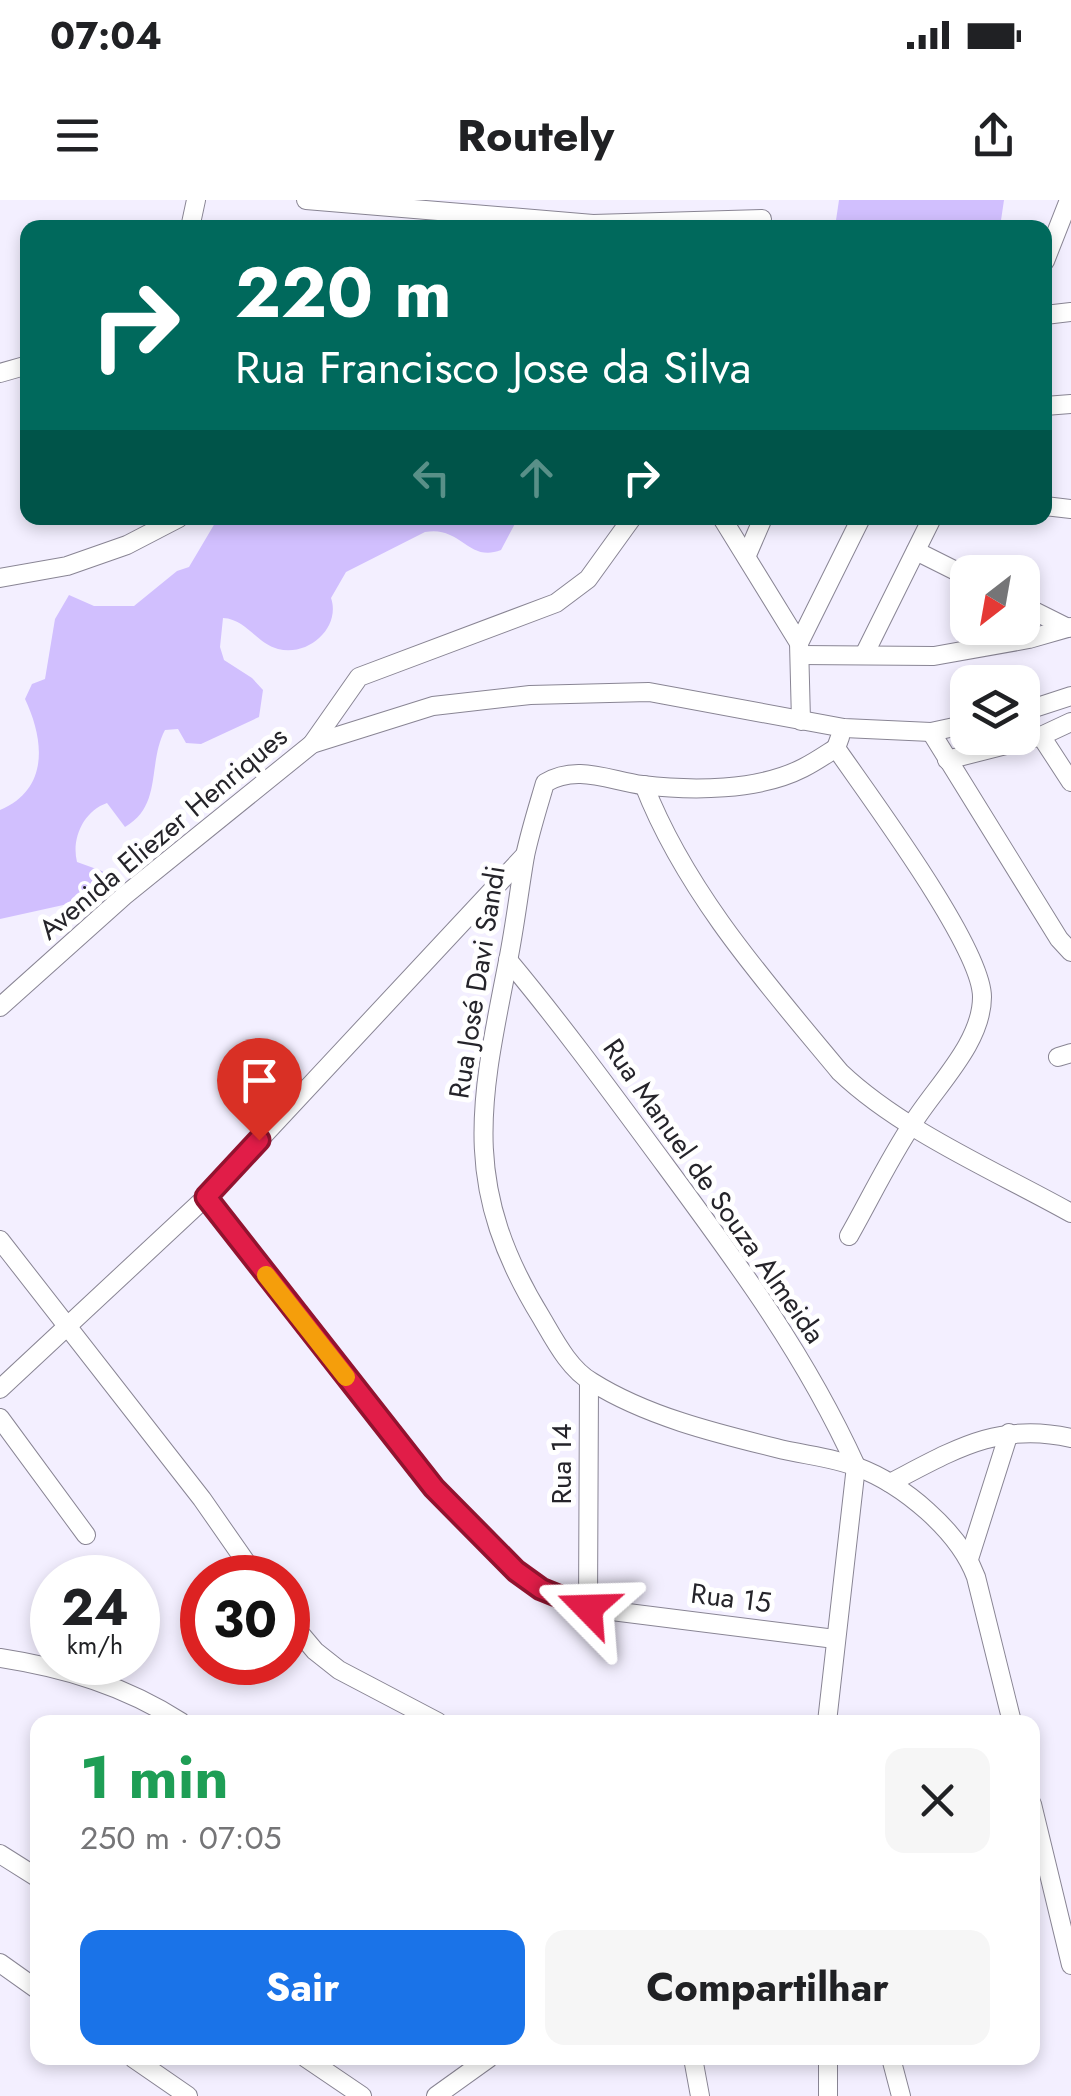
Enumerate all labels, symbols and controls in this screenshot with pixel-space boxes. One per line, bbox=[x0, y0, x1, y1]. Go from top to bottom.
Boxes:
text: 07:04 bbox=[50, 8, 162, 63]
text: Routely bbox=[457, 103, 614, 168]
icon: menu bbox=[50, 108, 105, 163]
icon: share bbox=[966, 108, 1021, 163]
text: 220 m bbox=[235, 242, 452, 343]
icon: right bbox=[70, 260, 200, 390]
text: Rua Francisco Jose da Silva bbox=[235, 335, 751, 400]
icon: left bbox=[404, 450, 459, 505]
icon: ahead bbox=[509, 450, 564, 505]
icon: right bbox=[614, 450, 669, 505]
north arrow bbox=[950, 555, 1040, 645]
map controls bbox=[950, 555, 1040, 755]
button: layers bbox=[950, 665, 1040, 755]
street label: Avenida Eliezer Henriques bbox=[30, 717, 296, 949]
street label: Rua José Davi Sandi bbox=[438, 863, 516, 1101]
street label: Rua Manuel de Souza Almeida bbox=[593, 1030, 835, 1352]
pin bbox=[217, 1038, 302, 1141]
icon: arrive bbox=[232, 1053, 287, 1108]
street label: Rua 14 bbox=[541, 1423, 582, 1505]
speed limit sign: 30 bbox=[180, 1555, 310, 1685]
position arrow bbox=[536, 1556, 640, 1660]
text: 24 bbox=[61, 1571, 129, 1644]
street label: Rua 15 bbox=[688, 1573, 774, 1623]
text: km/h bbox=[67, 1627, 123, 1663]
text: 1 min bbox=[80, 1734, 229, 1821]
button: close bbox=[885, 1748, 990, 1853]
text: 250 m · 07:05 bbox=[80, 1815, 282, 1861]
button: Sair bbox=[80, 1930, 525, 2045]
button: Compartilhar bbox=[545, 1930, 990, 2045]

